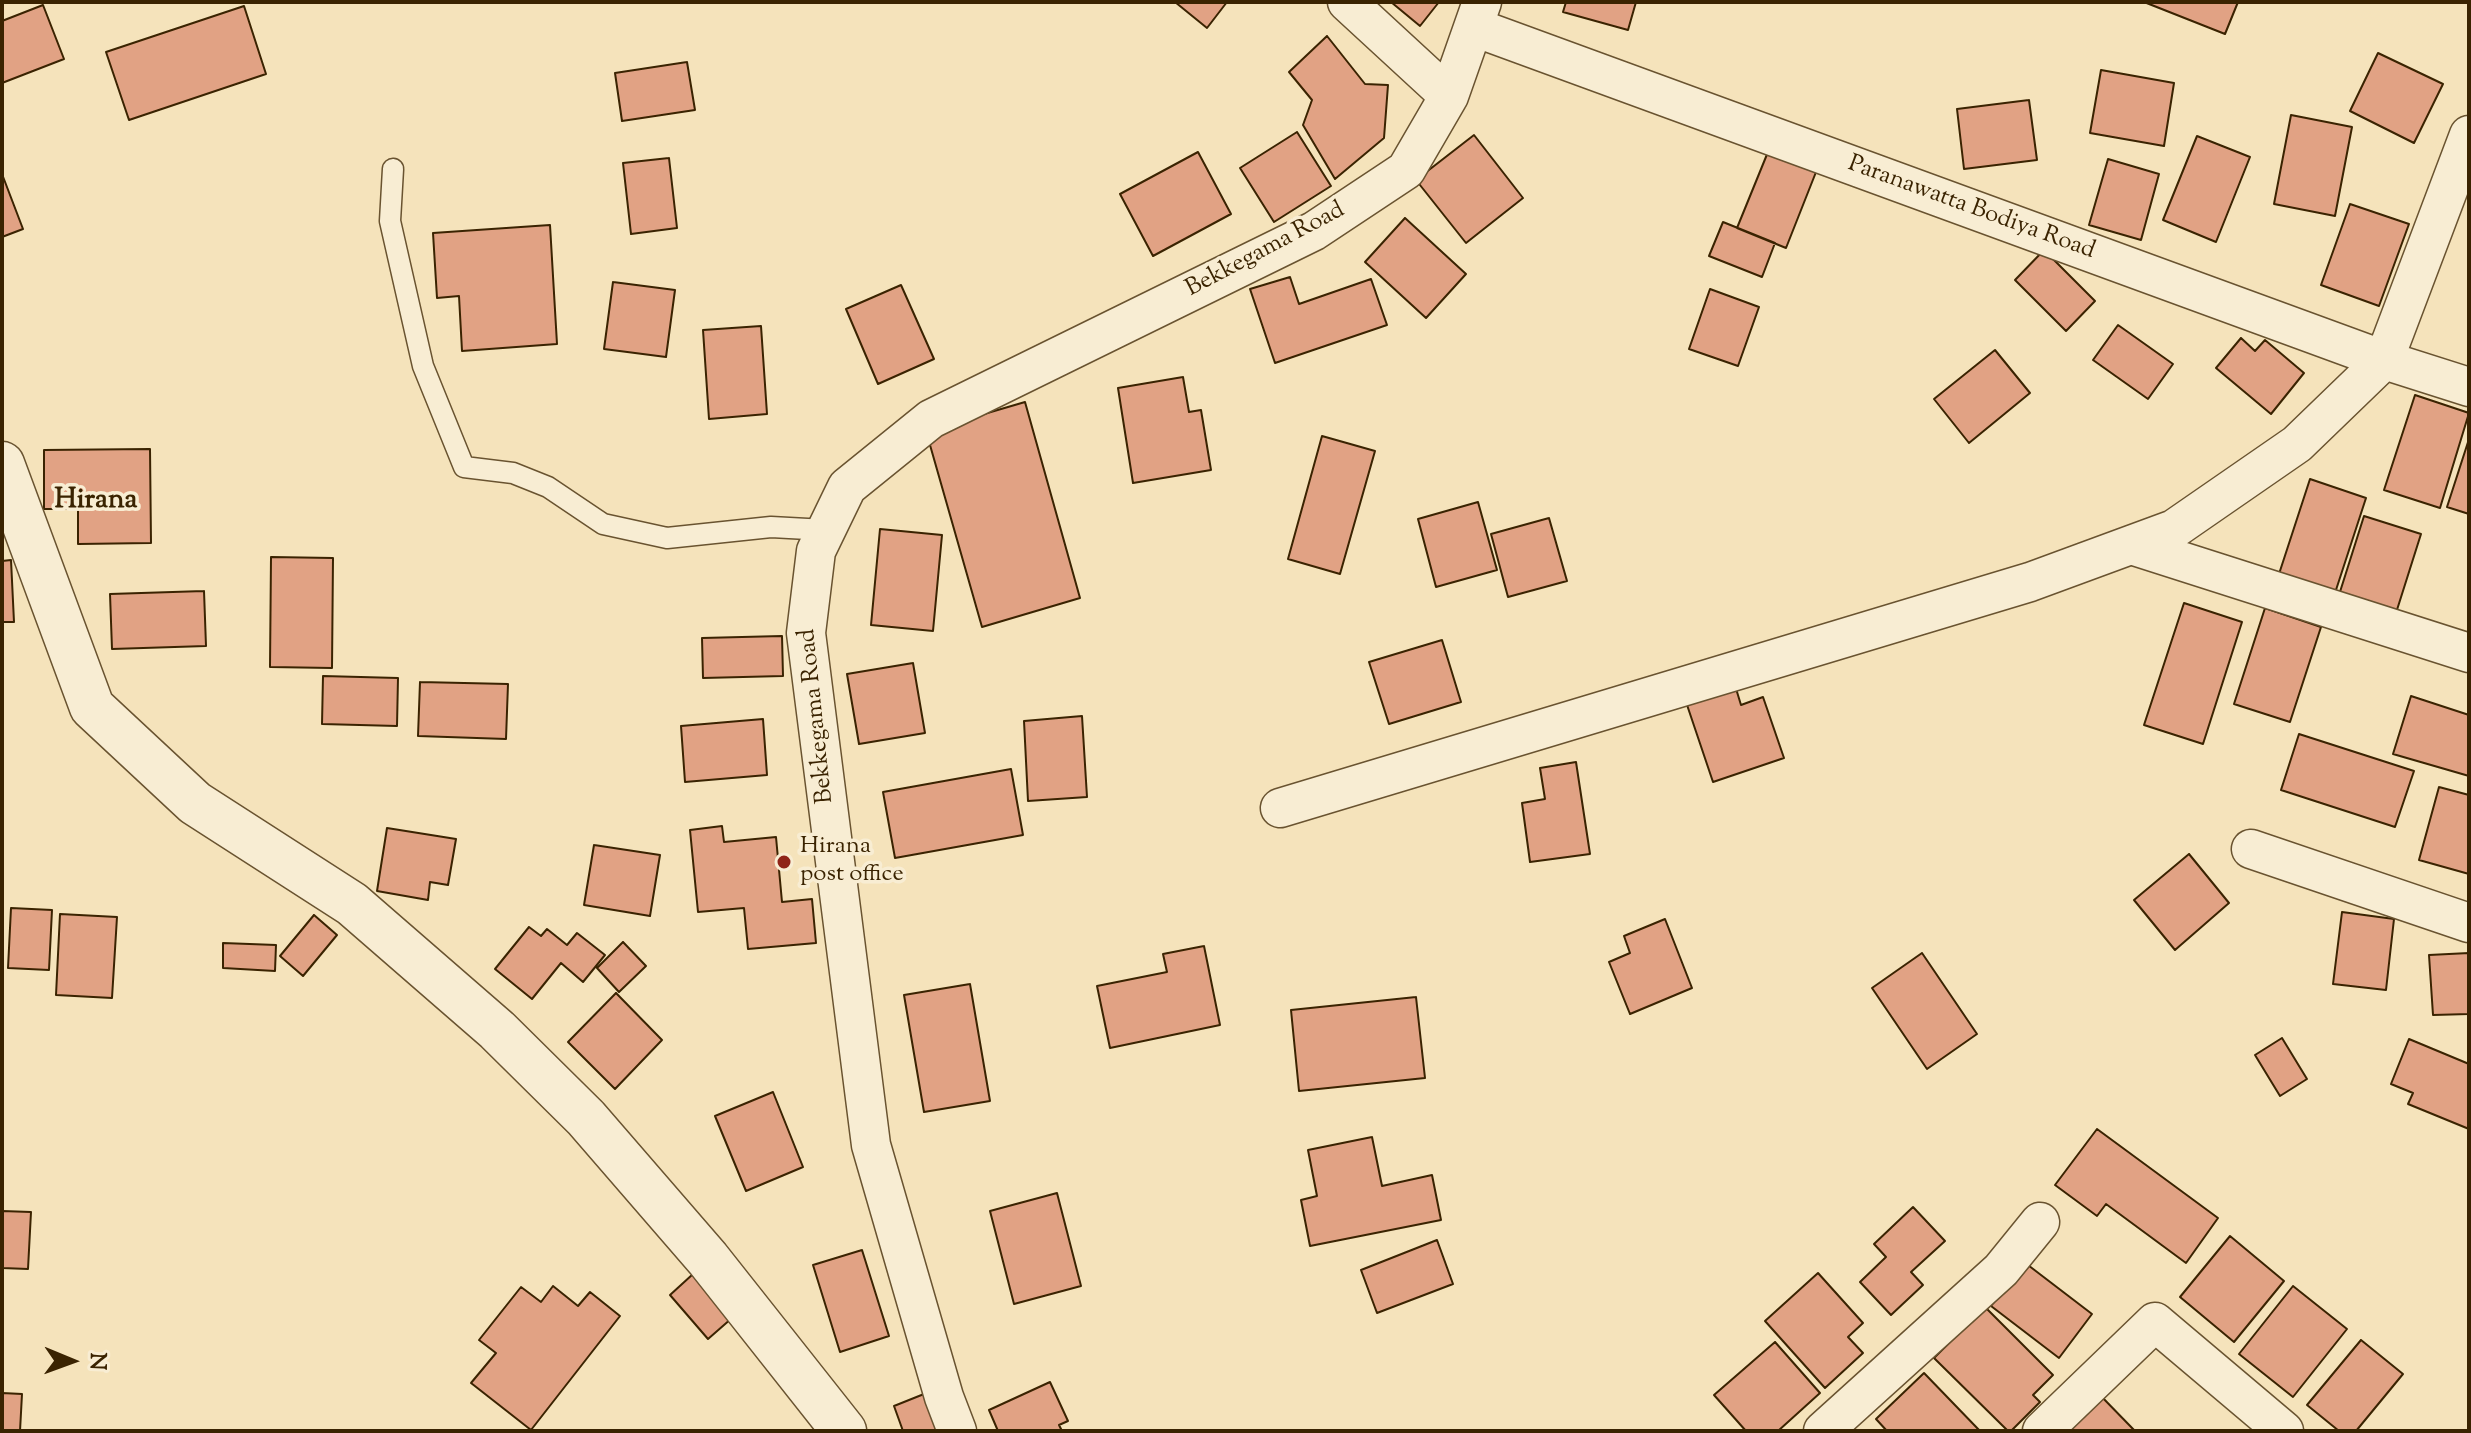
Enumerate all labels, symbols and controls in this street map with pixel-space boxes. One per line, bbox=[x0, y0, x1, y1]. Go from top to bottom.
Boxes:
street label: Paranawatta Bodiya Road bbox=[1844, 151, 2098, 267]
street label: Bekkegama Road bbox=[1182, 197, 1350, 305]
district label: Hirana bbox=[55, 485, 137, 519]
street label: Bekkegama Road bbox=[794, 627, 842, 805]
place label: Hirana post office bbox=[800, 834, 904, 890]
marker: Hirana post office bbox=[775, 853, 793, 871]
north arrow bbox=[32, 1321, 112, 1401]
text: N bbox=[80, 1352, 112, 1370]

